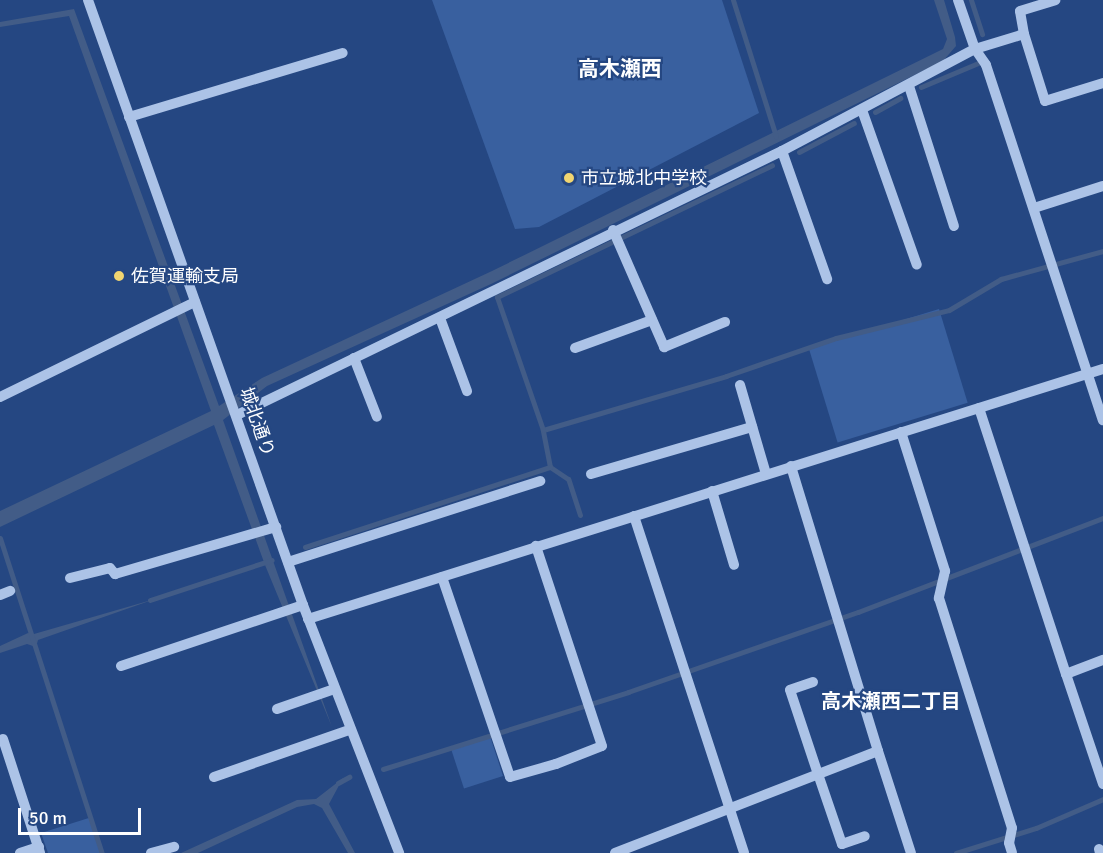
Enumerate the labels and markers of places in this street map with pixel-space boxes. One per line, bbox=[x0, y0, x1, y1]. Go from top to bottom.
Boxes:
place label: 市立城北中学校 bbox=[581, 167, 707, 189]
marker: 市立城北中学校 bbox=[562, 171, 576, 185]
place label: 佐賀運輸支局 bbox=[131, 265, 239, 287]
marker: 佐賀運輸支局 bbox=[112, 269, 126, 283]

